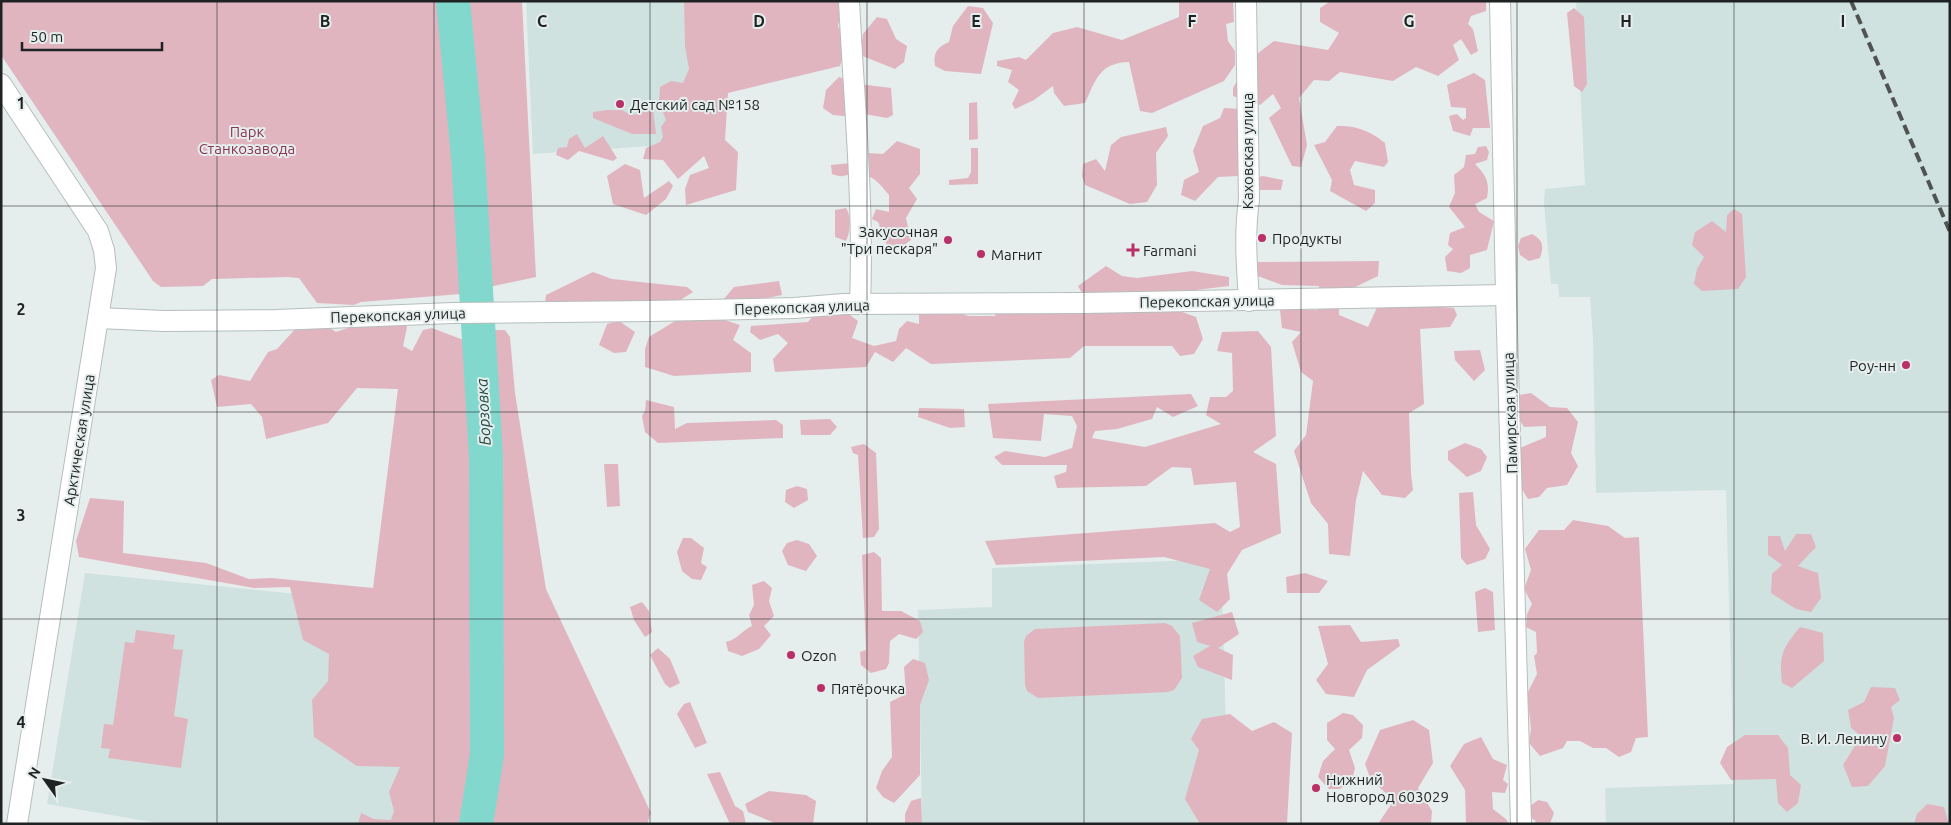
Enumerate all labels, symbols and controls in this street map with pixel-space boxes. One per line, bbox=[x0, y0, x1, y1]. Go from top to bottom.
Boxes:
text: B bbox=[320, 12, 330, 30]
text: C bbox=[537, 12, 547, 30]
text: D bbox=[753, 12, 765, 30]
text: E bbox=[971, 12, 981, 30]
text: F bbox=[1188, 12, 1197, 30]
text: G bbox=[1403, 12, 1415, 30]
text: H bbox=[1620, 12, 1632, 30]
text: I bbox=[1841, 12, 1845, 30]
scale bar bbox=[22, 20, 162, 52]
text: 50 m bbox=[30, 28, 63, 45]
street label: Каховская улица bbox=[1239, 93, 1256, 209]
text: 1 bbox=[16, 94, 26, 112]
place label: Детский сад №158 bbox=[630, 96, 760, 113]
marker: Детский сад №158 bbox=[614, 98, 626, 110]
park label: Парк Станкозавода bbox=[199, 123, 295, 157]
place label: Закусочная "Три пескаря" bbox=[841, 223, 938, 257]
place label: Продукты bbox=[1272, 230, 1342, 247]
marker: Продукты bbox=[1256, 232, 1268, 244]
marker: Закусочная "Три пескаря" bbox=[942, 234, 954, 246]
place label: Farmani bbox=[1143, 242, 1197, 259]
marker: Farmani bbox=[1127, 244, 1139, 256]
place label: Магнит bbox=[991, 246, 1042, 263]
marker: Магнит bbox=[975, 248, 987, 260]
street label: Перекопская улица bbox=[1139, 291, 1275, 311]
street label: Перекопская улица bbox=[734, 296, 870, 318]
text: 2 bbox=[16, 300, 26, 318]
street label: Перекопская улица bbox=[330, 304, 466, 326]
street label: Памирская улица bbox=[1499, 352, 1521, 474]
place label: Роу-нн bbox=[1849, 357, 1896, 374]
marker: Роу-нн bbox=[1900, 359, 1912, 371]
street label: Арктическая улица bbox=[60, 373, 98, 507]
water label: Борзовка bbox=[472, 378, 494, 446]
text: 3 bbox=[16, 506, 26, 524]
place label: Ozon bbox=[801, 647, 837, 664]
marker: Ozon bbox=[785, 649, 797, 661]
place label: Пятёрочка bbox=[831, 680, 905, 697]
marker: Пятёрочка bbox=[815, 682, 827, 694]
text: 4 bbox=[16, 713, 26, 731]
place label: В. И. Ленину bbox=[1800, 730, 1887, 747]
marker: В. И. Ленину bbox=[1891, 732, 1903, 744]
north arrow bbox=[20, 755, 70, 805]
text: N bbox=[25, 764, 44, 782]
place label: Нижний Новгород 603029 bbox=[1326, 771, 1449, 805]
marker: Нижний Новгород 603029 bbox=[1310, 782, 1322, 794]

